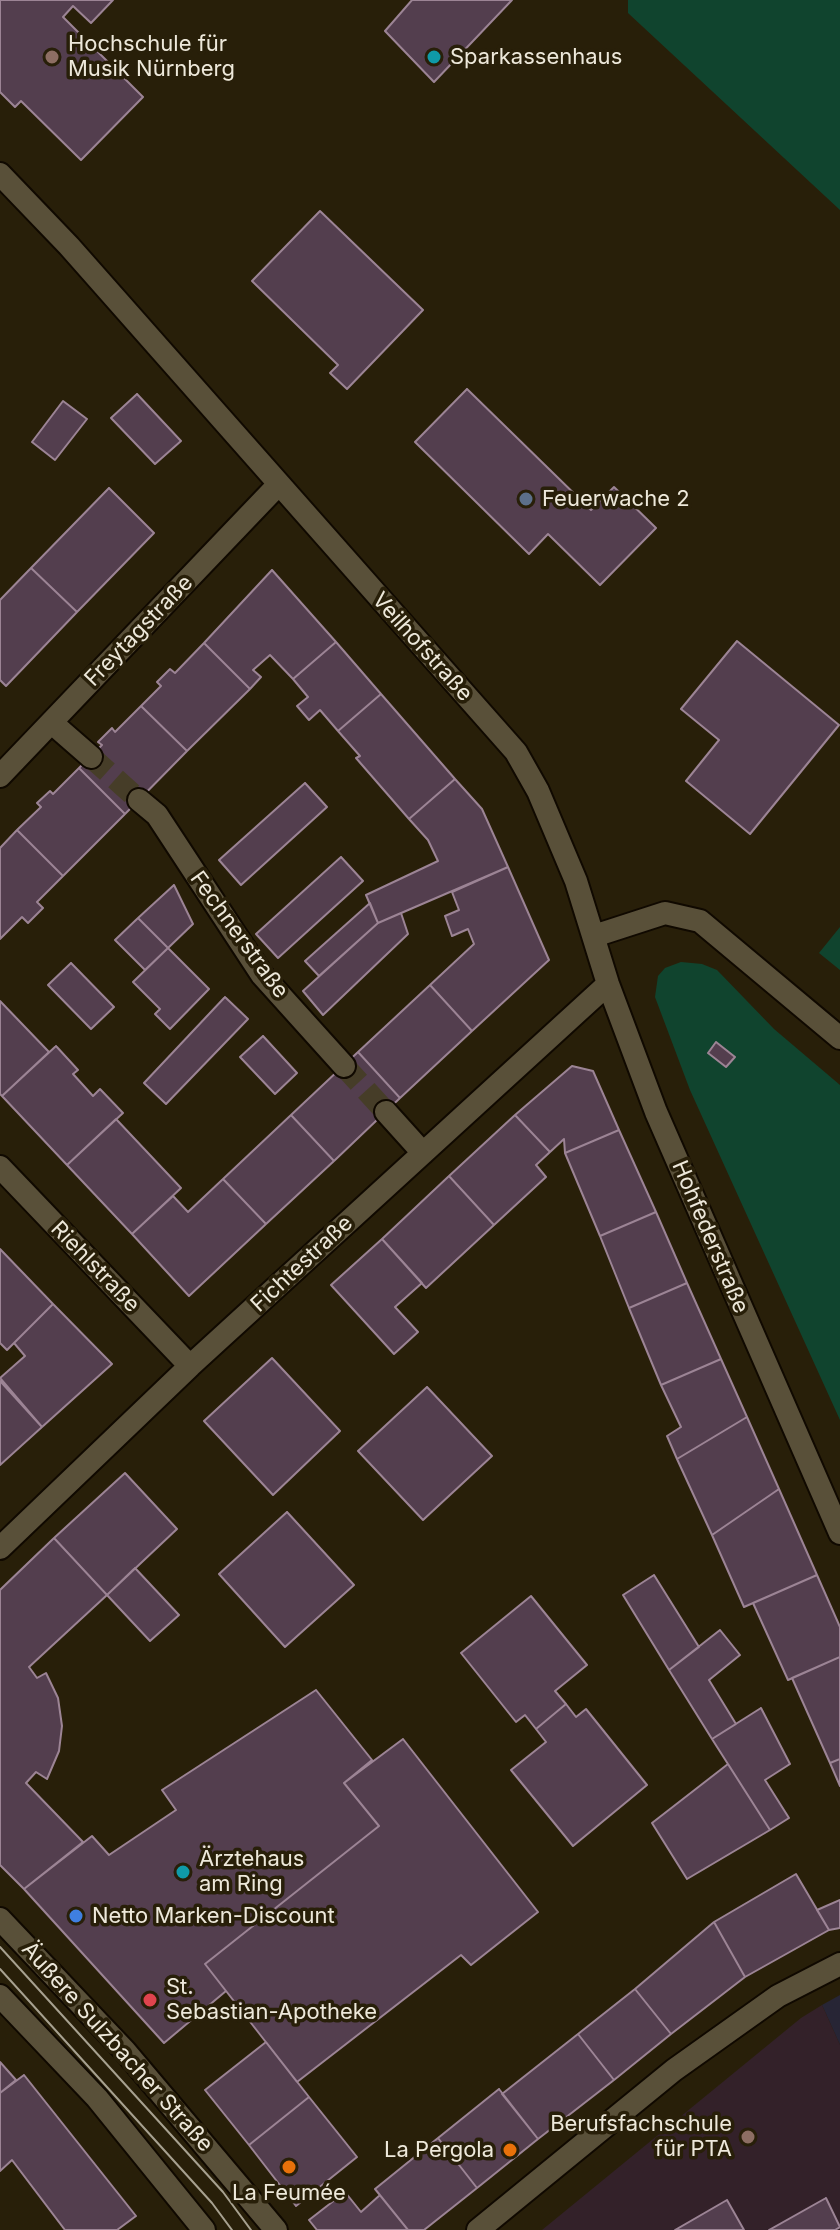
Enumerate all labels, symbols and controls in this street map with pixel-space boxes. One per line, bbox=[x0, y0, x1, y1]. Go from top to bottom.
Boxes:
place label: Hochschule für Musik Nürnberg bbox=[68, 31, 235, 82]
place label: Sparkassenhaus bbox=[450, 44, 622, 70]
marker: Hochschule für Musik Nürnberg bbox=[43, 48, 61, 66]
marker: Sparkassenhaus bbox=[425, 48, 443, 66]
place label: Feuerwache 2 bbox=[542, 486, 690, 512]
marker: Feuerwache 2 bbox=[517, 490, 535, 508]
street label: Freytagstraße bbox=[79, 570, 199, 692]
street label: Veilhofstraße bbox=[366, 587, 478, 707]
street label: Fechnerstraße bbox=[184, 866, 294, 1004]
street label: Hohfederstraße bbox=[666, 1157, 754, 1317]
street label: Fichtestraße bbox=[246, 1210, 358, 1318]
street label: Riehlstraße bbox=[45, 1216, 145, 1318]
place label: Ärztehaus am Ring bbox=[199, 1846, 304, 1898]
marker: Ärztehaus am Ring bbox=[174, 1863, 192, 1881]
place label: Netto Marken-Discount bbox=[92, 1903, 335, 1929]
marker: Netto Marken-Discount bbox=[67, 1907, 85, 1925]
street label: Äußere Sulzbacher Straße bbox=[16, 1937, 218, 2157]
place label: St. Sebastian-Apotheke bbox=[166, 1974, 377, 2026]
marker: St. Sebastian-Apotheke bbox=[141, 1991, 159, 2009]
place label: Berufsfachschule für PTA bbox=[550, 2111, 732, 2162]
marker: Berufsfachschule für PTA bbox=[739, 2128, 757, 2146]
place label: La Pergola bbox=[384, 2137, 494, 2163]
marker: La Pergola bbox=[501, 2141, 519, 2159]
marker: La Feumée bbox=[280, 2158, 298, 2176]
place label: La Feumée bbox=[232, 2180, 346, 2206]

